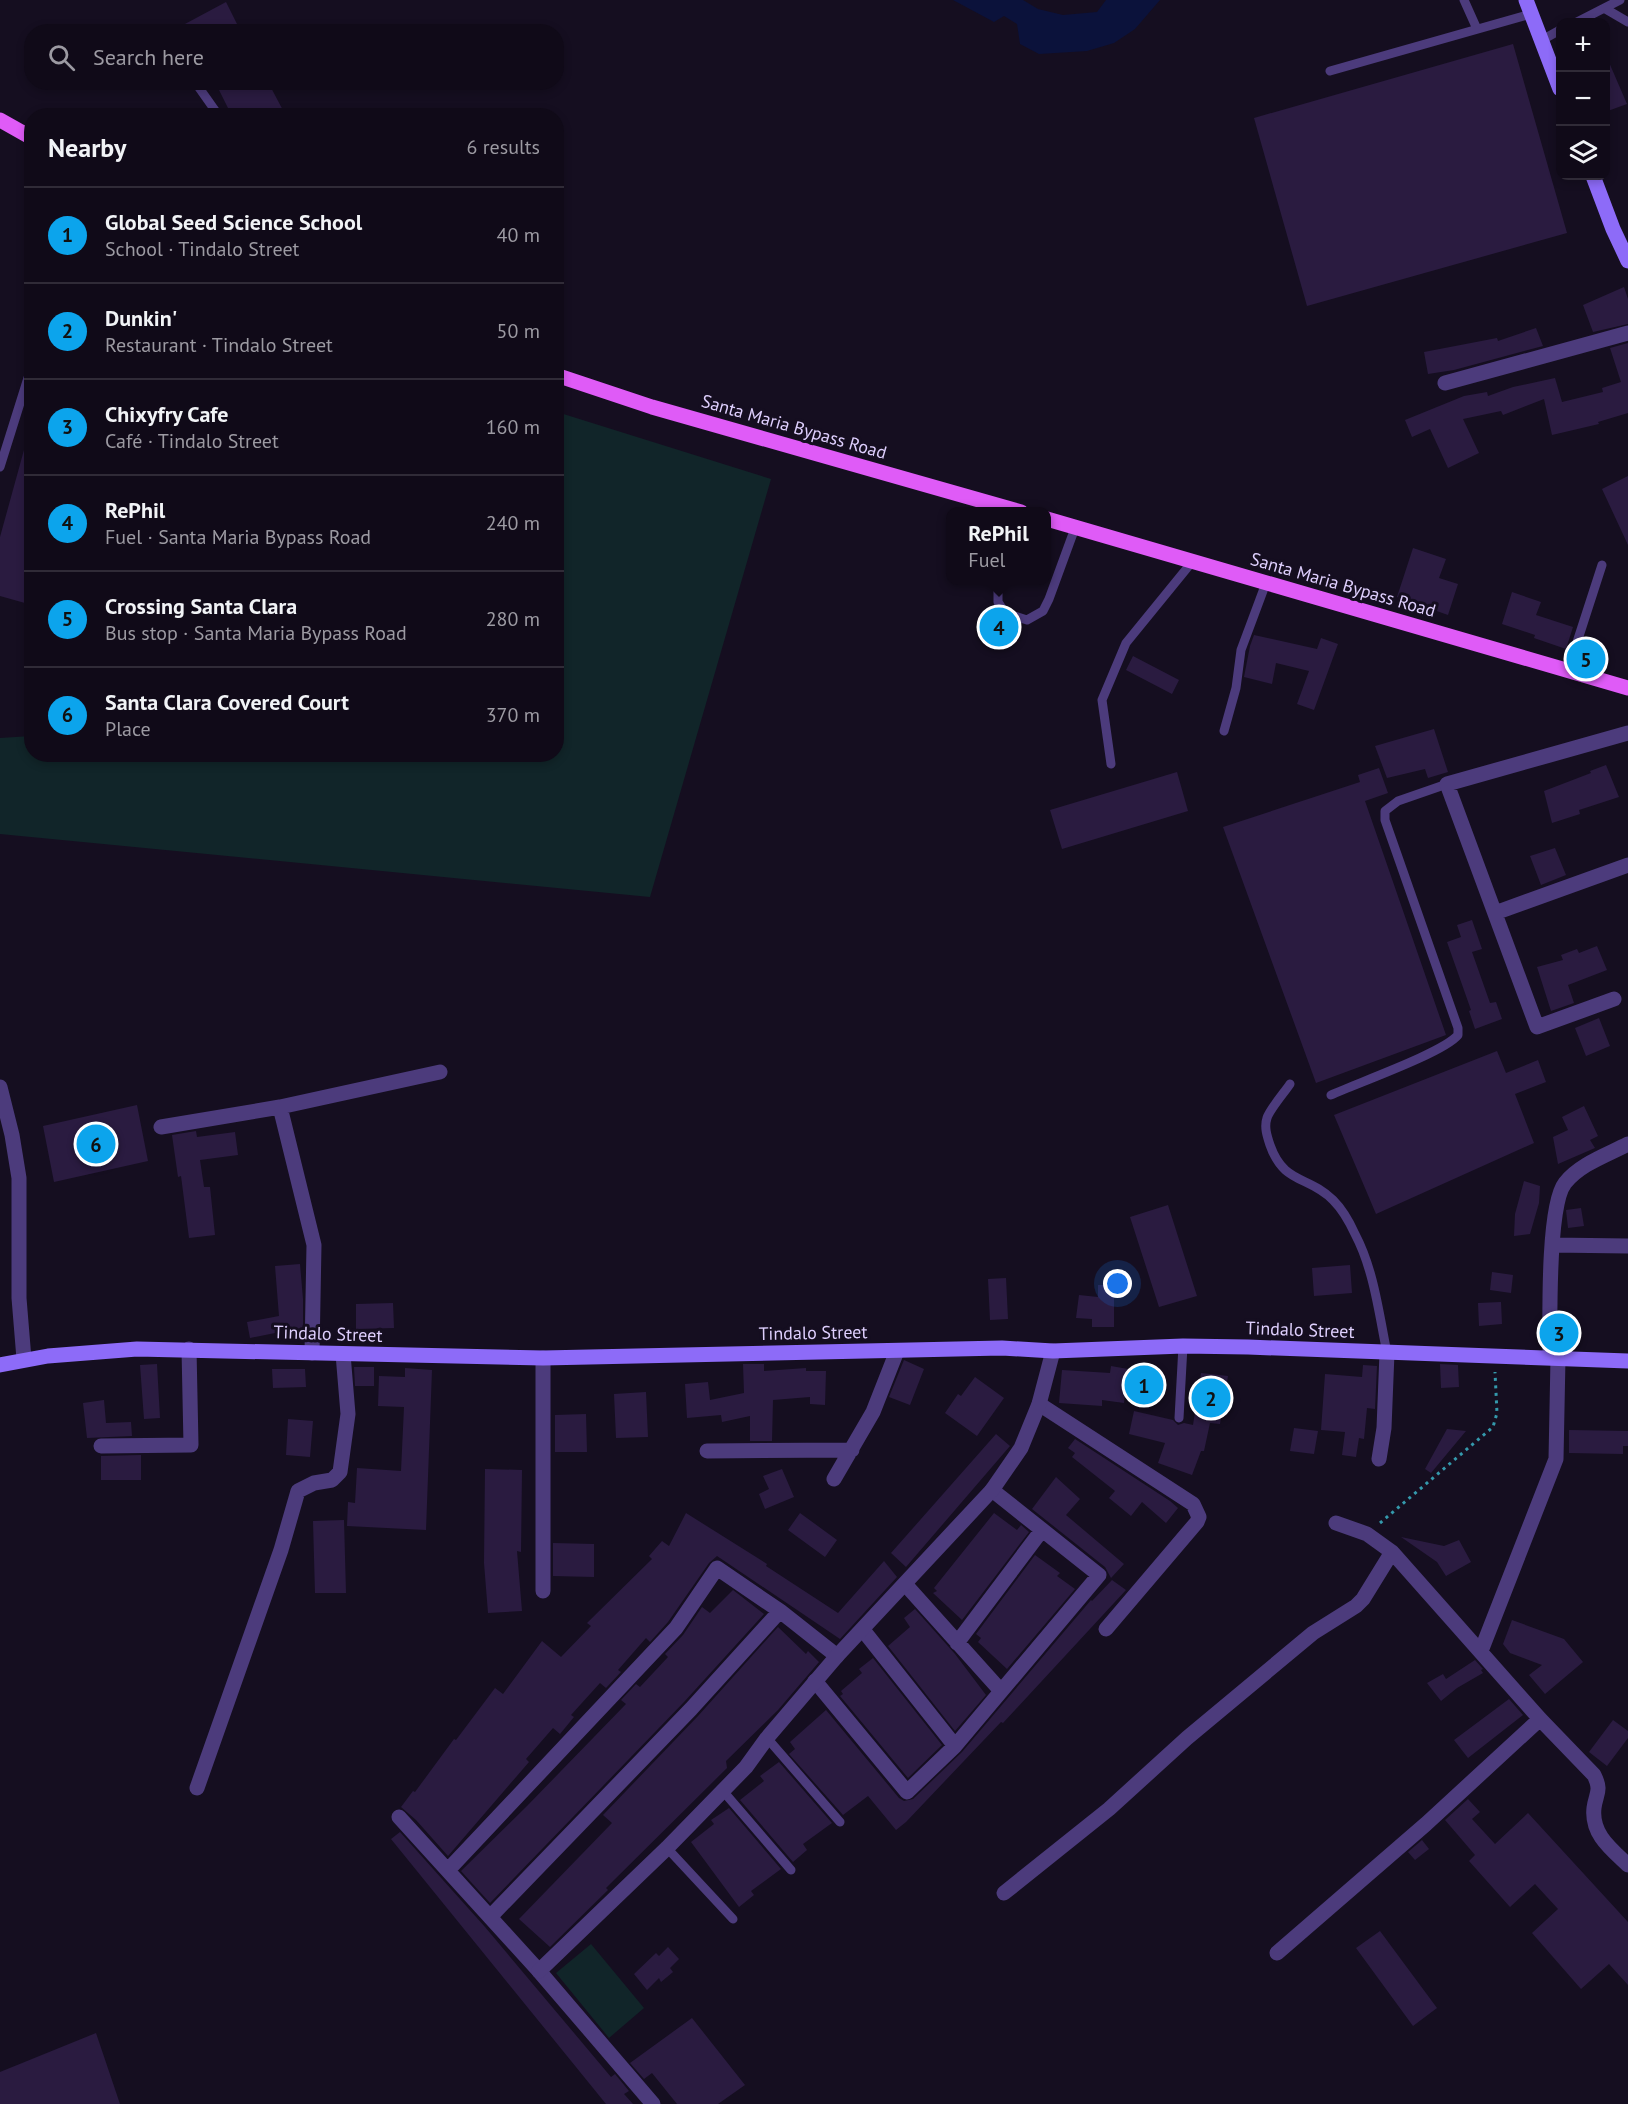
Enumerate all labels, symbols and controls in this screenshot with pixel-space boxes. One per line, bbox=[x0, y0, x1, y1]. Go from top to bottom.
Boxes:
map controls bbox=[1556, 18, 1610, 180]
button: + bbox=[1556, 18, 1610, 72]
search box bbox=[24, 24, 564, 90]
icon: search bbox=[45, 41, 78, 74]
text: Search here bbox=[93, 43, 204, 71]
button: − bbox=[1556, 72, 1610, 126]
button: layers bbox=[1556, 126, 1610, 180]
text: Nearby bbox=[48, 131, 126, 164]
text: 6 results bbox=[467, 134, 540, 160]
text: Global Seed Science School bbox=[105, 208, 362, 236]
text: 1 bbox=[62, 222, 73, 248]
text: 40 m bbox=[497, 222, 540, 248]
text: School · Tindalo Street bbox=[105, 236, 299, 262]
text: Dunkin' bbox=[105, 304, 177, 332]
text: 2 bbox=[62, 318, 73, 344]
text: 50 m bbox=[497, 318, 540, 344]
text: Restaurant · Tindalo Street bbox=[105, 332, 333, 358]
street label: Santa Maria Bypass Road bbox=[699, 389, 889, 464]
text: Chixyfry Cafe bbox=[105, 400, 228, 428]
text: 3 bbox=[62, 414, 73, 440]
text: 160 m bbox=[486, 414, 540, 440]
text: Café · Tindalo Street bbox=[105, 428, 279, 454]
text: RePhil bbox=[105, 496, 165, 524]
popup bbox=[946, 507, 1051, 585]
text: 4 bbox=[62, 510, 73, 536]
text: 240 m bbox=[486, 510, 540, 536]
text: RePhil bbox=[968, 519, 1029, 547]
text: Fuel · Santa Maria Bypass Road bbox=[105, 524, 371, 550]
text: Fuel bbox=[968, 547, 1005, 573]
street label: Santa Maria Bypass Road bbox=[1248, 547, 1438, 622]
text: Crossing Santa Clara bbox=[105, 592, 297, 620]
pin: 4 bbox=[980, 604, 1018, 650]
text: 5 bbox=[62, 606, 73, 632]
text: 280 m bbox=[486, 606, 540, 632]
text: Bus stop · Santa Maria Bypass Road bbox=[105, 620, 407, 646]
pin: 5 bbox=[1566, 636, 1606, 682]
text: Santa Clara Covered Court bbox=[105, 688, 349, 716]
text: 6 bbox=[62, 702, 73, 728]
text: 370 m bbox=[486, 702, 540, 728]
text: Place bbox=[105, 716, 151, 742]
pin: 6 bbox=[76, 1122, 116, 1166]
your location bbox=[1103, 1269, 1132, 1298]
pin: 3 bbox=[1540, 1310, 1578, 1356]
street label: Tindalo Street bbox=[1245, 1316, 1355, 1343]
street label: Tindalo Street bbox=[273, 1320, 383, 1347]
street label: Tindalo Street bbox=[758, 1320, 868, 1345]
pin: 1 bbox=[1124, 1362, 1164, 1408]
pin: 2 bbox=[1192, 1376, 1230, 1420]

